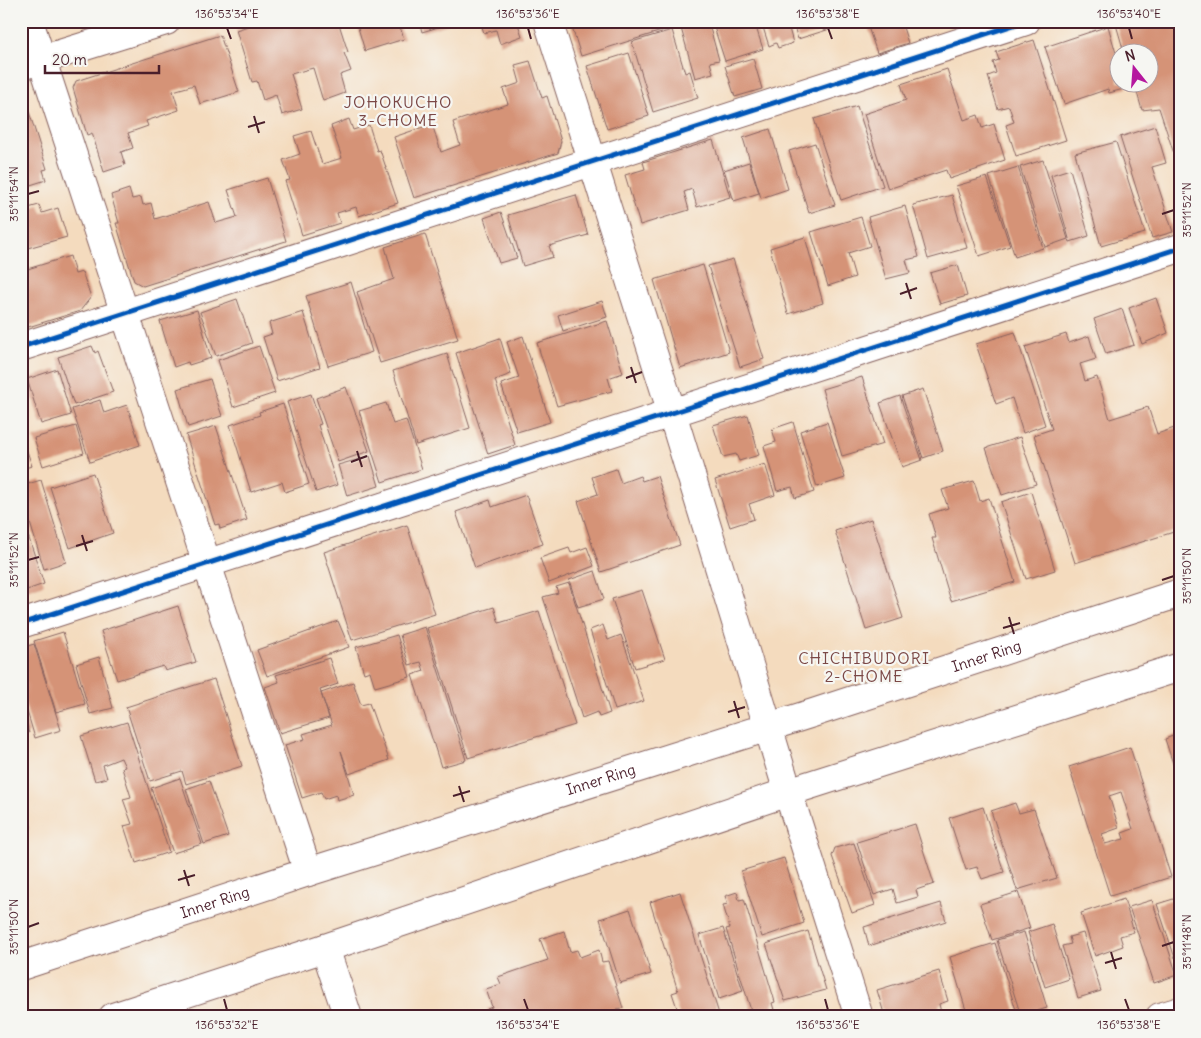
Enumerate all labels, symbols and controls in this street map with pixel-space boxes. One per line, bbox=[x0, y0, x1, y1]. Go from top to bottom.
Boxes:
text: 136°53'34"E bbox=[195, 6, 259, 21]
text: 136°53'36"E bbox=[496, 6, 560, 21]
text: 136°53'38"E bbox=[796, 6, 860, 21]
text: 136°53'40"E bbox=[1097, 6, 1161, 21]
scale bar bbox=[45, 42, 159, 74]
north arrow bbox=[1108, 42, 1158, 92]
text: N bbox=[1123, 46, 1137, 66]
text: 20 m bbox=[52, 50, 87, 69]
district label: JOHOKUCHO 3-CHOME bbox=[344, 92, 452, 130]
text: 35°11'54"N bbox=[6, 166, 21, 222]
text: 35°11'52"N bbox=[1179, 182, 1194, 238]
text: 35°11'52"N bbox=[6, 532, 21, 588]
text: 35°11'50"N bbox=[1179, 548, 1194, 604]
street label: Inner Ring bbox=[949, 636, 1023, 676]
district label: CHICHIBUDORI 2-CHOME bbox=[798, 648, 930, 686]
street label: Inner Ring bbox=[564, 760, 638, 799]
street label: Inner Ring bbox=[178, 882, 252, 922]
text: 35°11'50"N bbox=[6, 899, 21, 955]
text: 35°11'48"N bbox=[1179, 914, 1194, 970]
text: 136°53'32"E bbox=[195, 1017, 259, 1032]
text: 136°53'34"E bbox=[496, 1017, 560, 1032]
text: 136°53'36"E bbox=[796, 1017, 860, 1032]
text: 136°53'38"E bbox=[1097, 1017, 1161, 1032]

